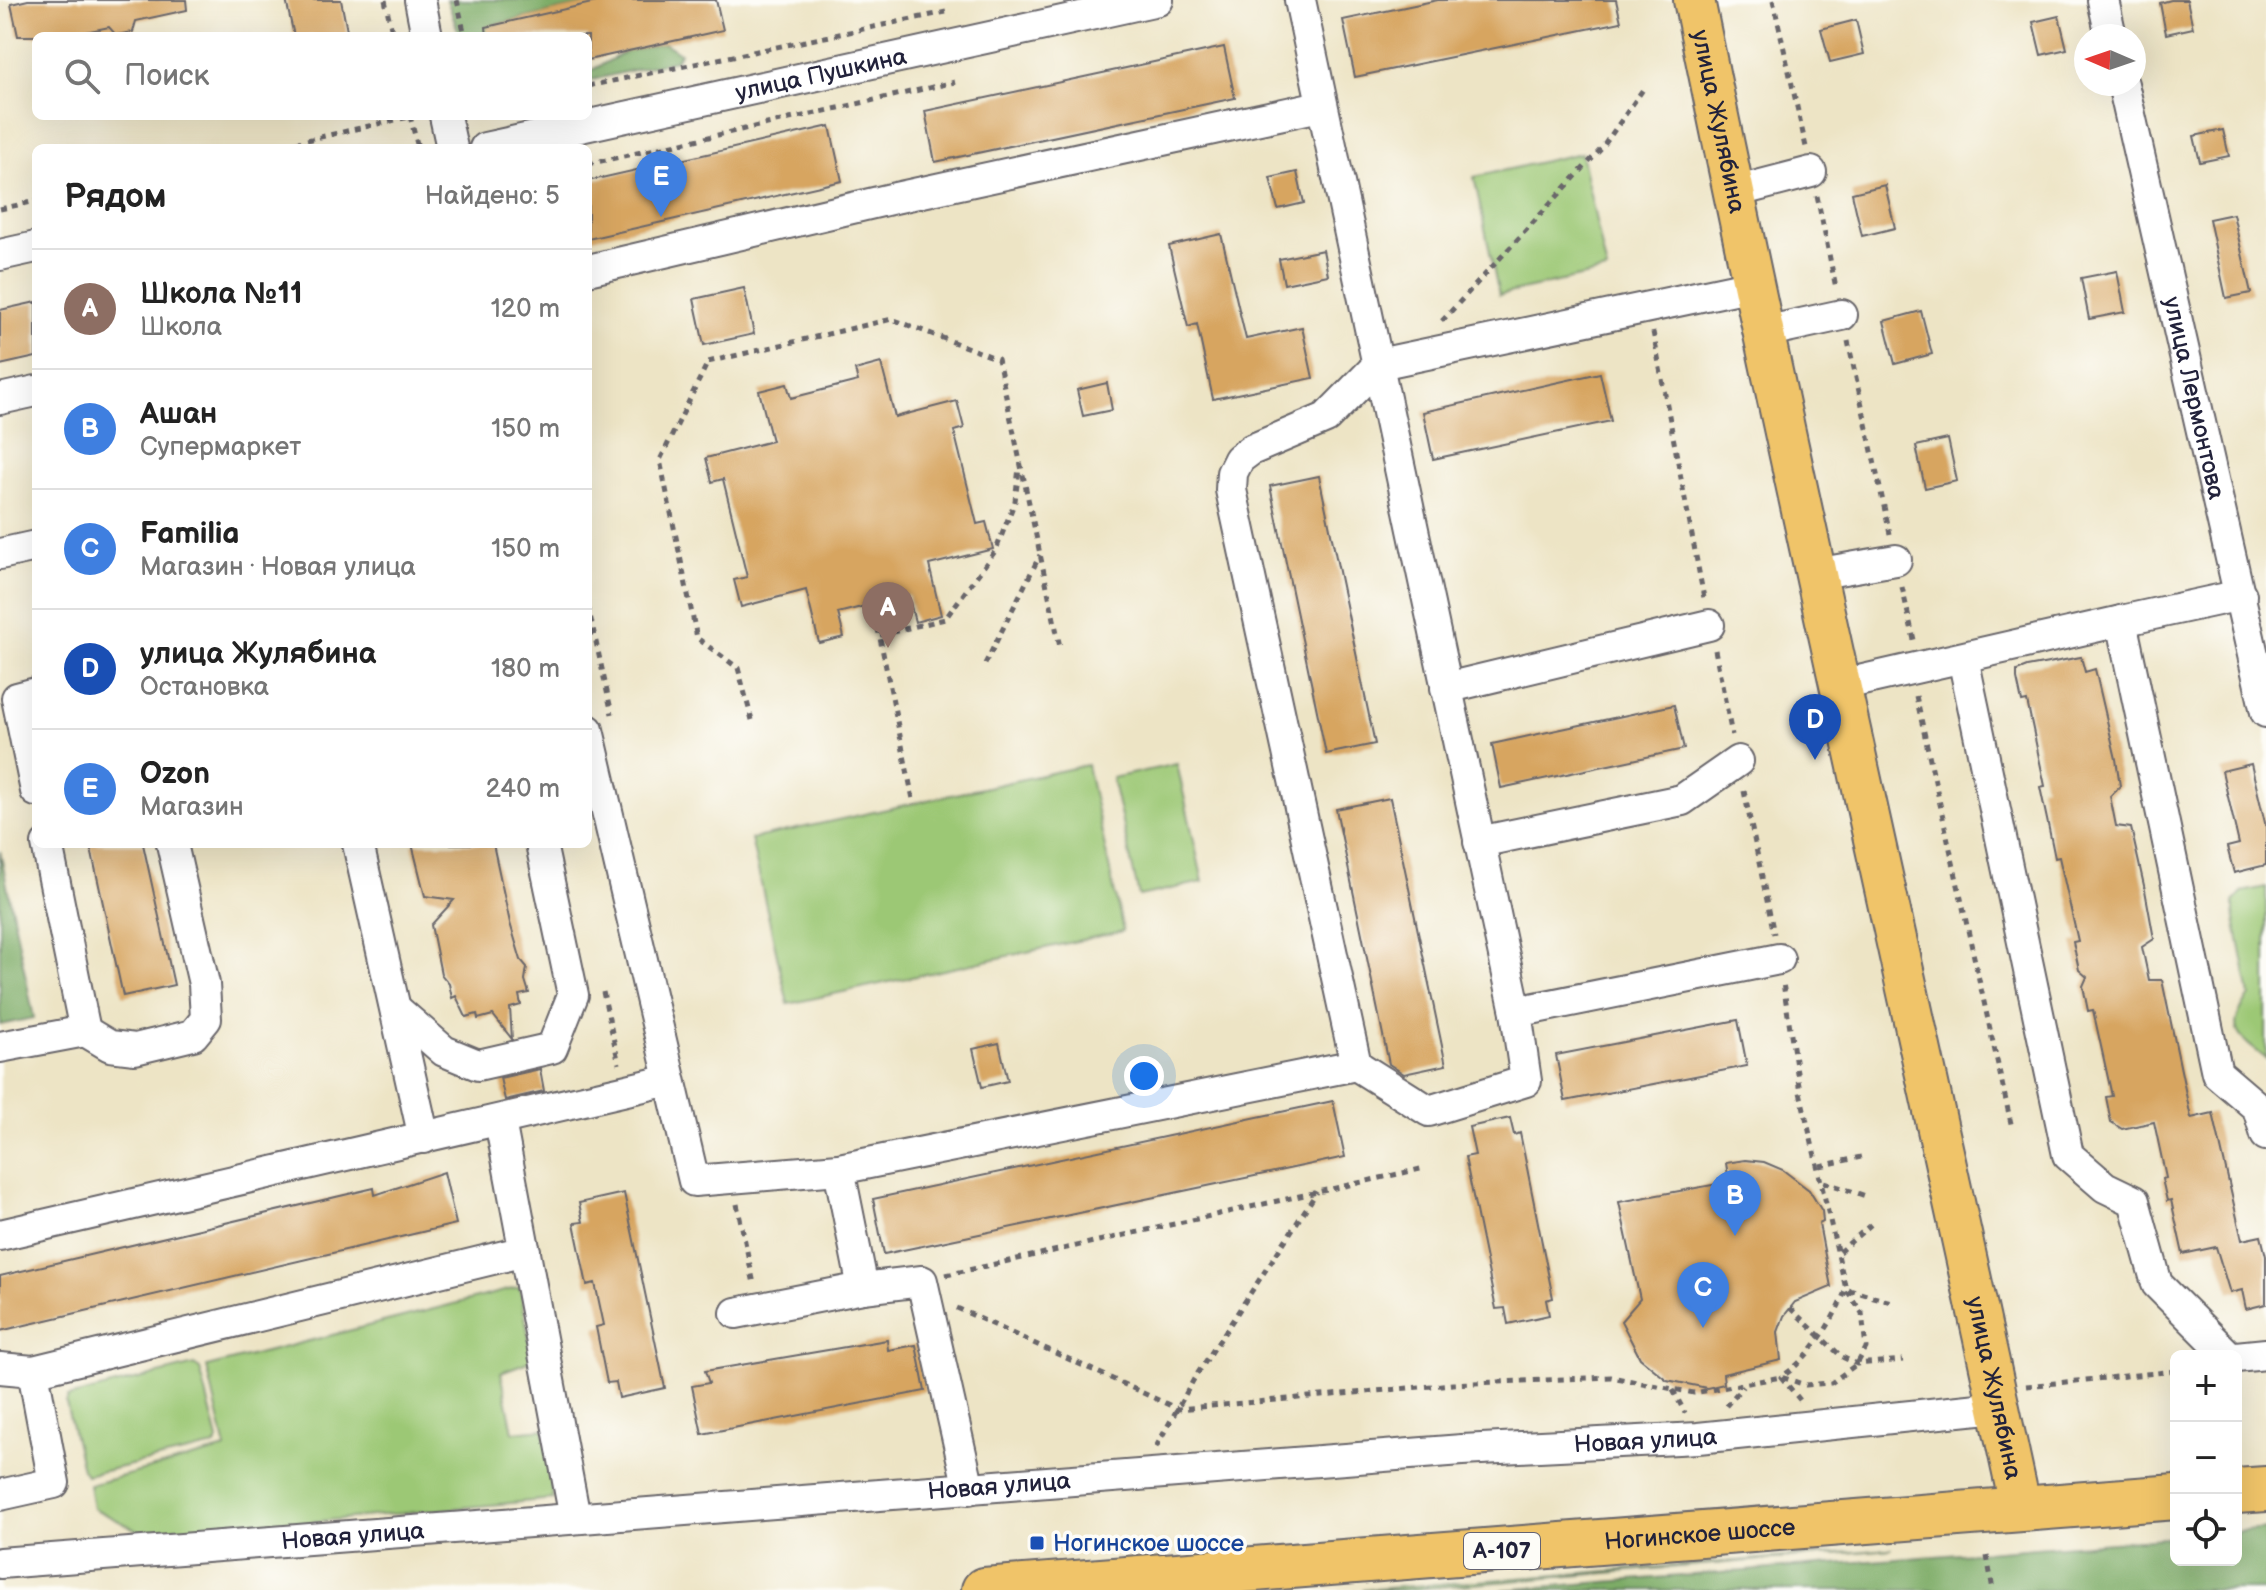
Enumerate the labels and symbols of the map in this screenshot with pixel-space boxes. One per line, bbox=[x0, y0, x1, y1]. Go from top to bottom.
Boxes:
north arrow bbox=[2074, 24, 2146, 96]
street label: улица Жулябина bbox=[1686, 27, 1752, 216]
street label: улица Пушкина bbox=[733, 41, 909, 107]
pin: E bbox=[635, 151, 687, 217]
street label: улица Лермонтова bbox=[2157, 294, 2232, 502]
pin: A bbox=[862, 582, 914, 648]
pin: D bbox=[1789, 694, 1841, 760]
your location bbox=[1124, 1056, 1164, 1096]
pin: B bbox=[1709, 1170, 1761, 1236]
pin: C bbox=[1677, 1262, 1729, 1328]
street label: улица Жулябина bbox=[1961, 1294, 2028, 1482]
street label: Новая улица bbox=[1573, 1422, 1718, 1459]
street label: Новая улица bbox=[926, 1466, 1072, 1506]
street label: Ногинское шоссе bbox=[1603, 1512, 1796, 1556]
street label: Новая улица bbox=[280, 1516, 426, 1556]
place label: Ногинское шоссе bbox=[1053, 1529, 1244, 1558]
road number: А-107 bbox=[1464, 1533, 1540, 1569]
marker: Ногинское шоссе bbox=[1028, 1534, 1046, 1552]

